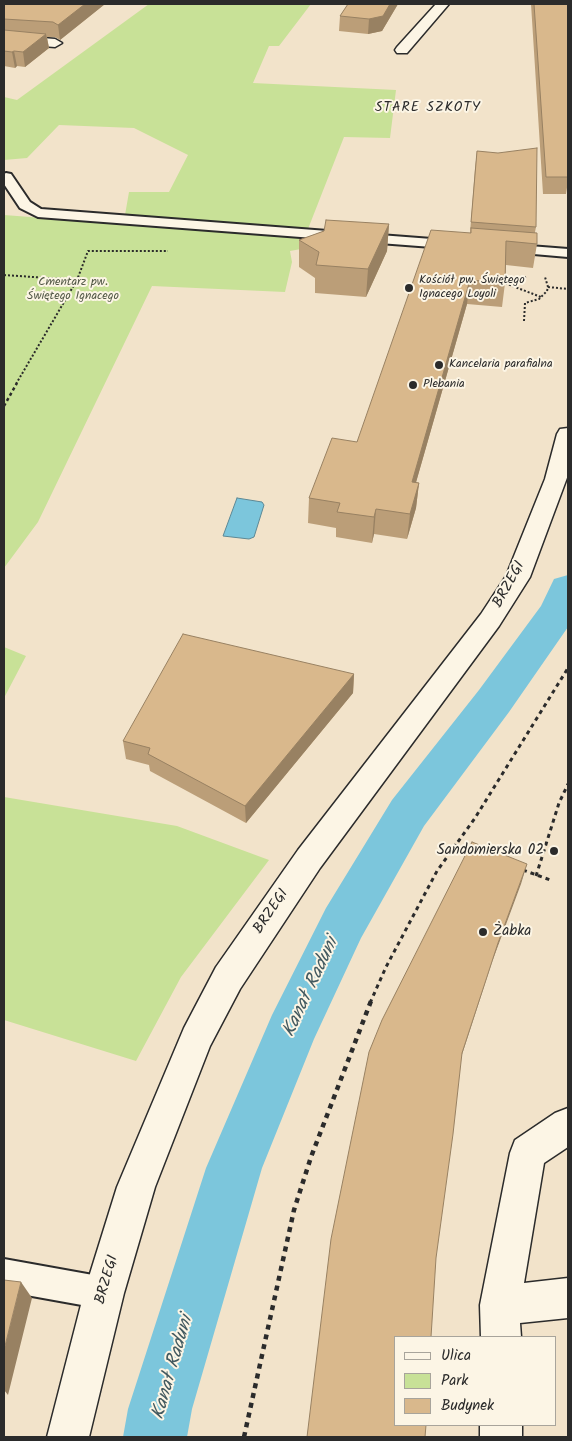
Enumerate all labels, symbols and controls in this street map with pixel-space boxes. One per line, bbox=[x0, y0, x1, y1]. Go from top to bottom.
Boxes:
district label: STARE SZKOTY bbox=[374, 101, 482, 117]
place label: Kościół pw. Świętego Ignacego Loyoli bbox=[419, 274, 525, 302]
park label: Cmentarz pw. Świętego Ignacego bbox=[27, 276, 119, 304]
marker: Kościół pw. Świętego Ignacego Loyoli bbox=[403, 282, 415, 294]
place label: Kancelaria parafialna bbox=[449, 358, 553, 372]
marker: Kancelaria parafialna bbox=[433, 359, 445, 371]
place label: Plebania bbox=[423, 378, 465, 392]
marker: Plebania bbox=[407, 379, 419, 391]
street label: BRZEGI bbox=[490, 559, 530, 611]
place label: Sandomierska 02 bbox=[437, 842, 544, 860]
marker: Sandomierska 02 bbox=[548, 845, 560, 857]
street label: BRZEGI bbox=[251, 886, 293, 938]
place label: Żabka bbox=[493, 923, 531, 941]
marker: Żabka bbox=[477, 926, 489, 938]
water label: Kanał Raduni bbox=[279, 935, 345, 1041]
street label: BRZEGI bbox=[92, 1253, 124, 1307]
water label: Kanał Raduni bbox=[148, 1313, 200, 1423]
legend bbox=[394, 1336, 557, 1426]
text: Ulica bbox=[441, 1344, 471, 1368]
text: Park bbox=[441, 1369, 468, 1393]
text: Budynek bbox=[441, 1394, 494, 1418]

